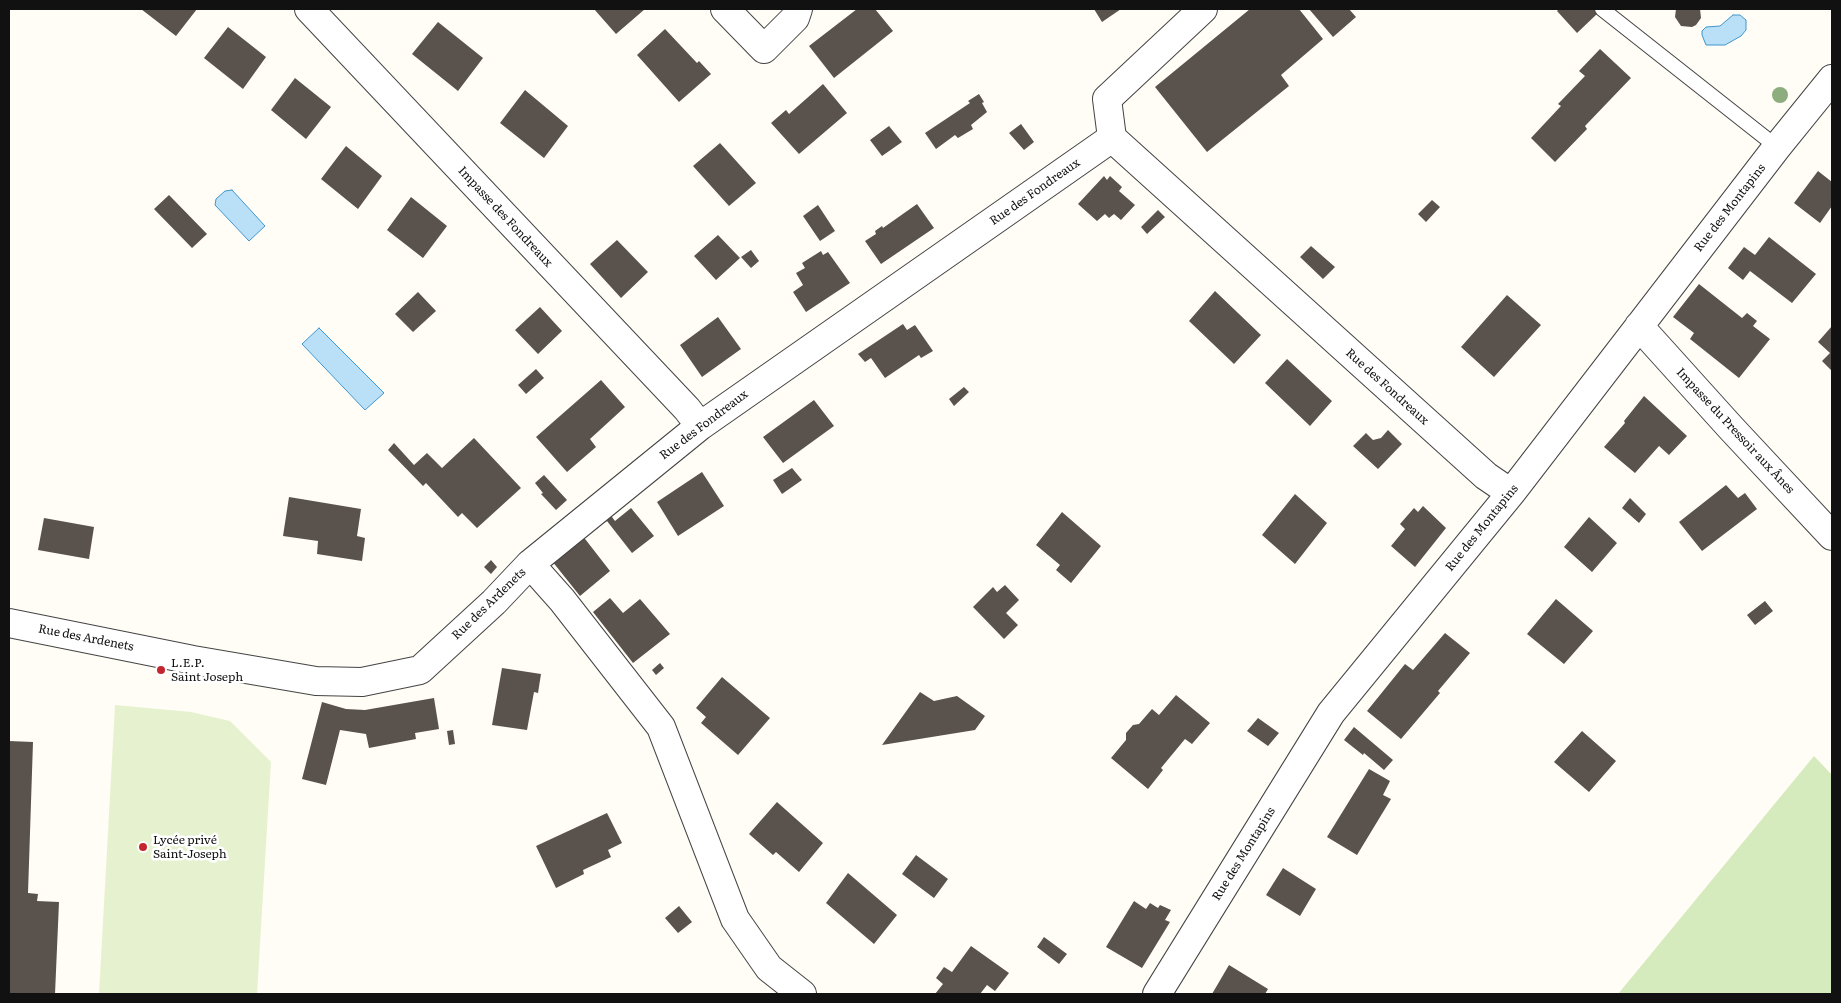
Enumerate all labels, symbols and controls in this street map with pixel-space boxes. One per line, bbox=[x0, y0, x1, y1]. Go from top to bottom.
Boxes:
street label: Rue des Fondreaux bbox=[987, 155, 1083, 229]
street label: Rue des Montapins bbox=[1691, 161, 1769, 255]
street label: Impasse des Fondreaux bbox=[455, 164, 555, 270]
street label: Rue des Fondreaux bbox=[1342, 346, 1432, 428]
street label: Impasse du Pressoir aux Ânes bbox=[1673, 365, 1797, 497]
street label: Rue des Fondreaux bbox=[657, 387, 751, 463]
street label: Rue des Montapins bbox=[1443, 482, 1521, 574]
street label: Rue des Ardenets bbox=[449, 565, 529, 643]
street label: Rue des Ardenets bbox=[37, 622, 135, 654]
place label: L.E.P. Saint Joseph bbox=[171, 656, 243, 684]
marker: L.E.P. Saint Joseph bbox=[155, 664, 167, 676]
street label: Rue des Montapins bbox=[1209, 805, 1279, 903]
place label: Lycée privé Saint-Joseph bbox=[153, 833, 227, 861]
marker: Lycée privé Saint-Joseph bbox=[137, 841, 149, 853]

